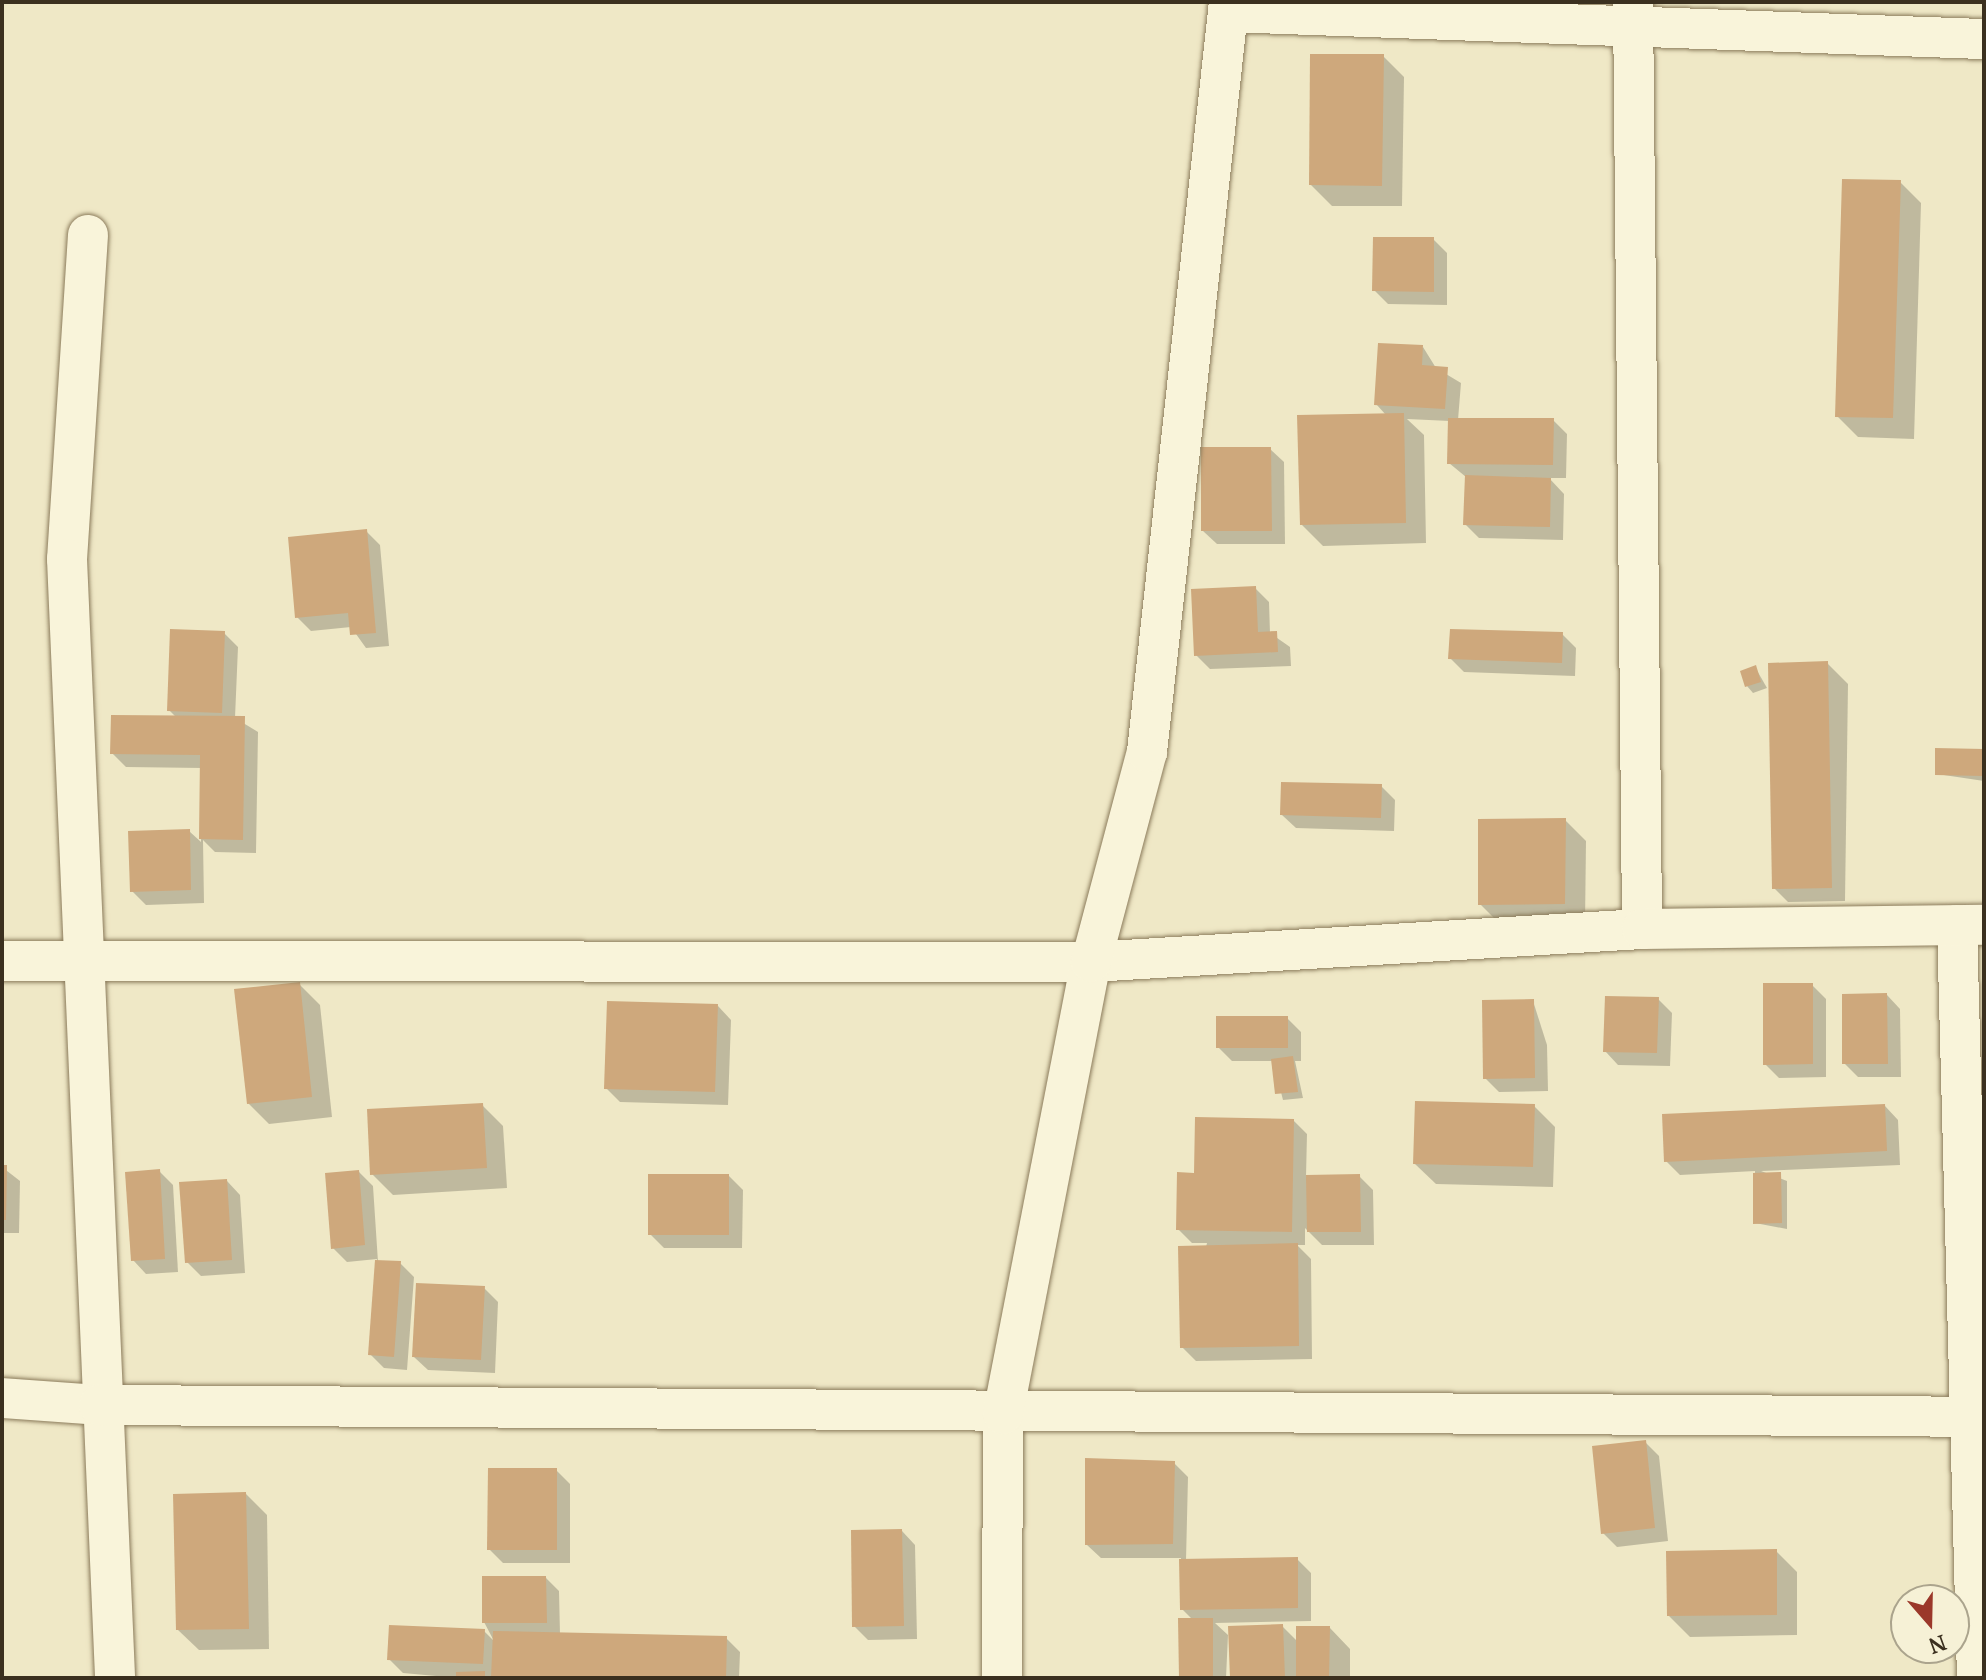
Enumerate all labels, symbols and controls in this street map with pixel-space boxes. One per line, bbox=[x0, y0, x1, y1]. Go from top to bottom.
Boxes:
north arrow bbox=[1890, 1584, 1970, 1664]
text: N bbox=[1925, 1629, 1950, 1662]

